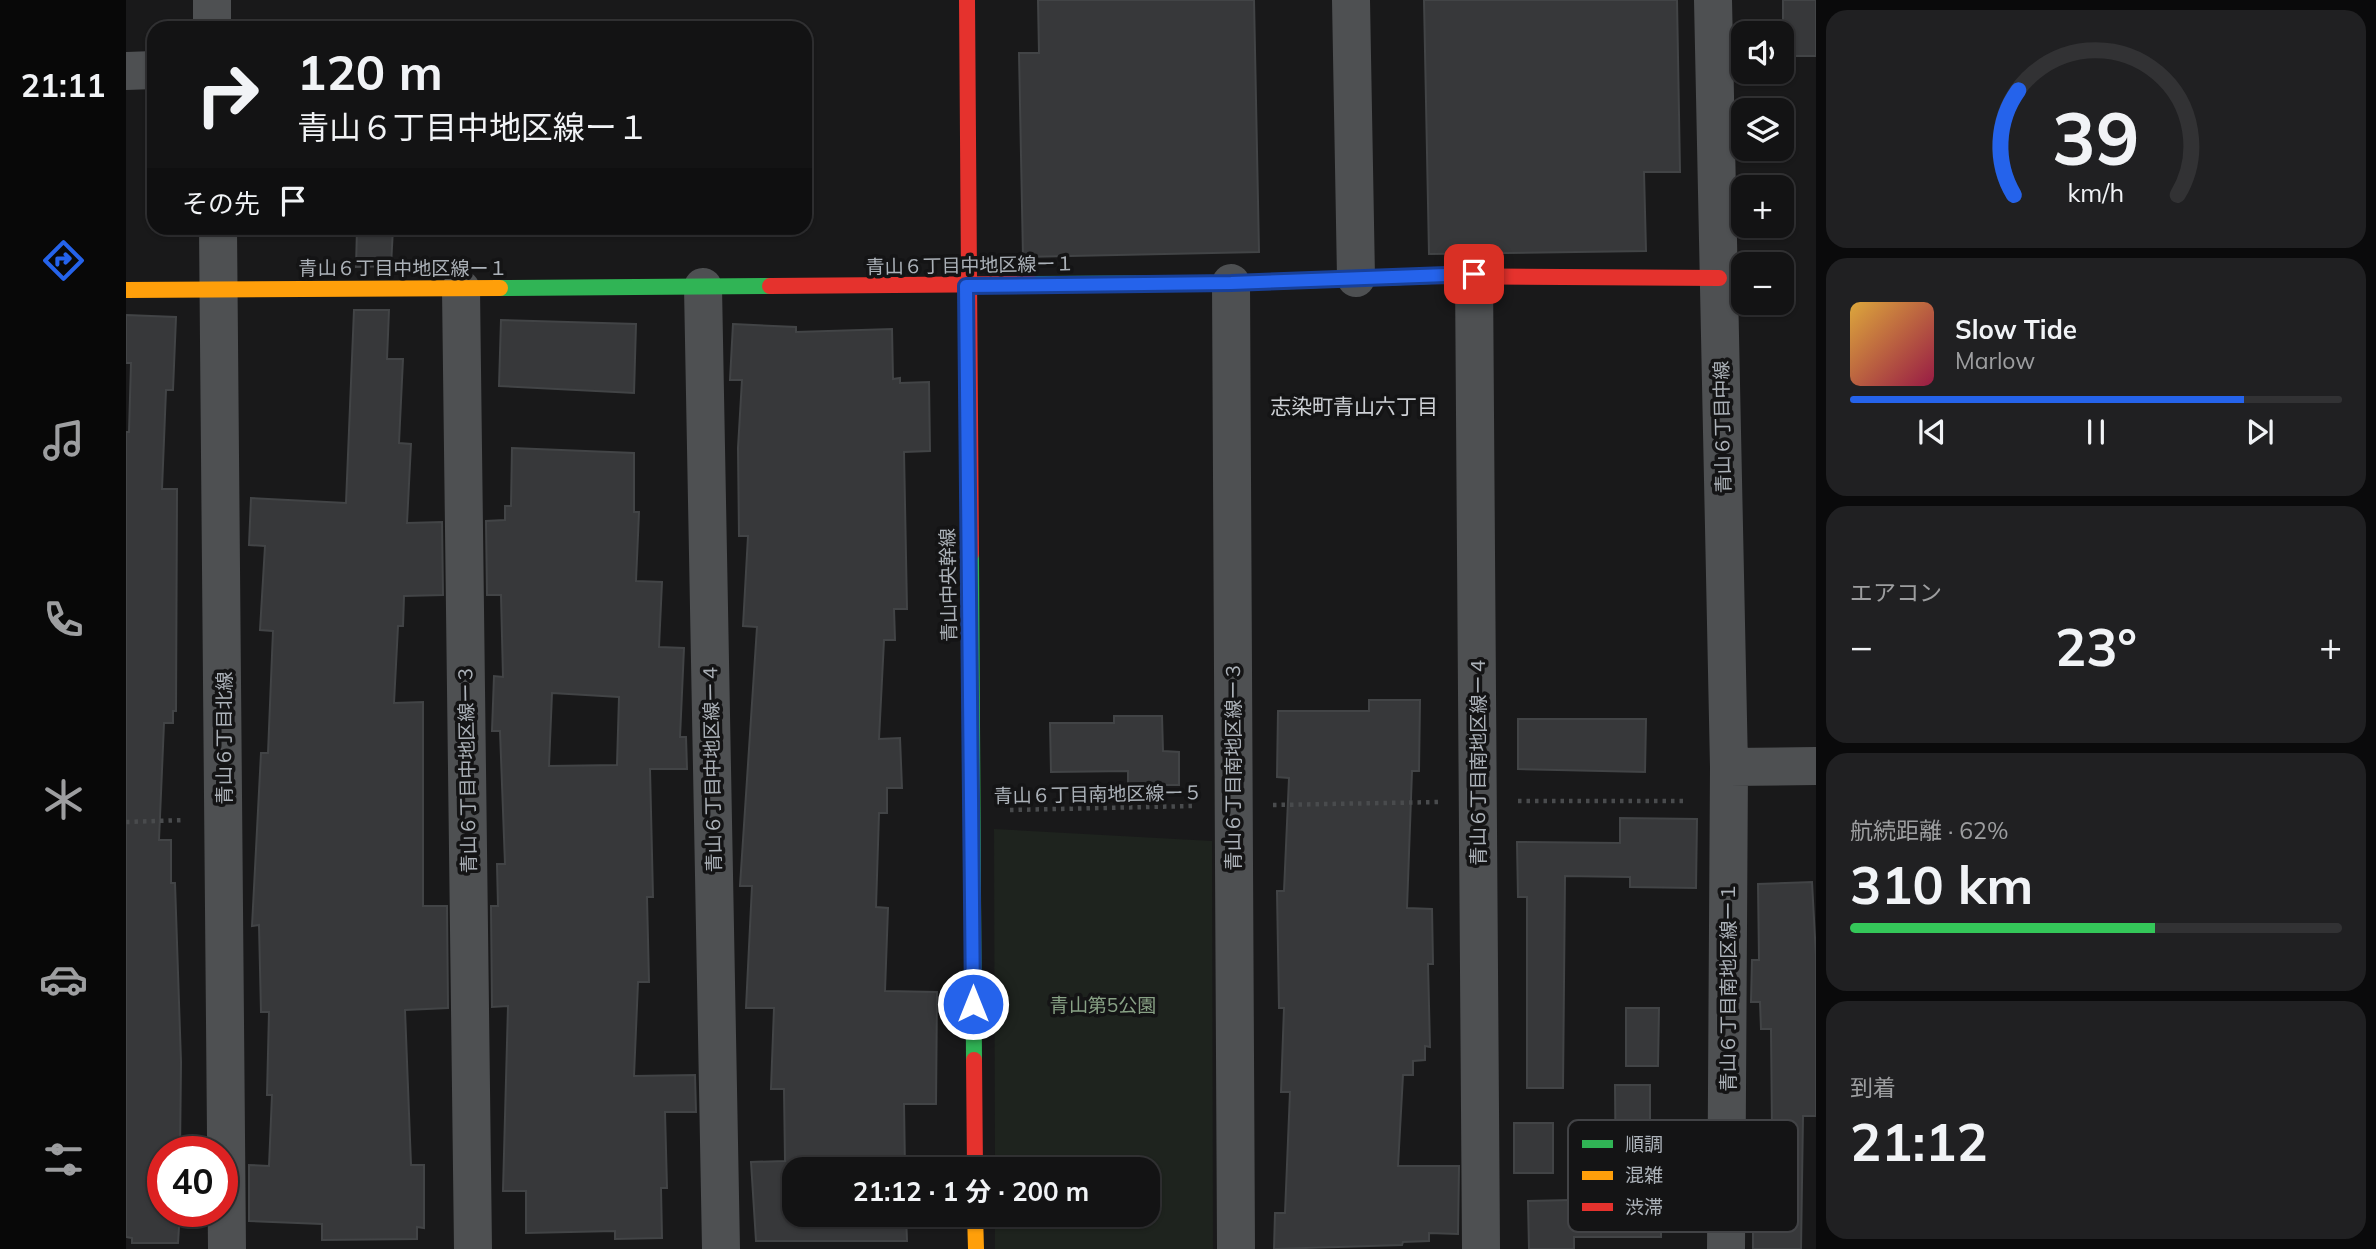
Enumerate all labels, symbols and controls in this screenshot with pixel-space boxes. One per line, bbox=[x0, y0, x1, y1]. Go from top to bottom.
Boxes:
map controls bbox=[1731, 21, 1794, 315]
button: sound bbox=[1731, 21, 1794, 84]
text: 120 m bbox=[297, 41, 443, 102]
icon: right bbox=[182, 49, 273, 140]
text: 21:11 bbox=[21, 65, 105, 105]
text: 39 bbox=[2052, 92, 2140, 183]
button: layers bbox=[1731, 98, 1794, 161]
text: 青山６丁目中地区線ー１ bbox=[297, 107, 649, 147]
button: + bbox=[1731, 175, 1794, 238]
text: km/h bbox=[2068, 177, 2124, 208]
icon: arrive bbox=[274, 182, 312, 220]
text: その先 bbox=[182, 187, 260, 220]
icon: directions bbox=[39, 236, 88, 285]
pin bbox=[1444, 244, 1504, 304]
street label: 青山６丁目中地区線ー１ bbox=[865, 251, 1075, 279]
button: − bbox=[1731, 252, 1794, 315]
icon: arrive bbox=[1455, 255, 1493, 293]
street label: 青山６丁目中地区線ー１ bbox=[298, 256, 508, 280]
text: Slow Tide bbox=[1955, 313, 2077, 346]
text: Marlow bbox=[1955, 346, 2035, 375]
street label: 青山６丁目中線 bbox=[1709, 360, 1735, 494]
district label: 志染町青山六丁目 bbox=[1270, 393, 1438, 419]
icon: previous bbox=[1913, 413, 1951, 451]
icon: pause bbox=[2077, 413, 2115, 451]
icon: next bbox=[2241, 413, 2279, 451]
icon: music bbox=[39, 416, 88, 465]
street label: 青山中央幹線 bbox=[935, 528, 961, 642]
text: エアコン bbox=[1850, 578, 1942, 607]
icon: phone bbox=[39, 595, 88, 644]
text: 23° bbox=[2055, 614, 2137, 679]
text: − bbox=[1850, 622, 1873, 670]
text: + bbox=[2319, 622, 2342, 670]
street label: 青山６丁目南地区線ー４ bbox=[1466, 656, 1490, 866]
street label: 青山６丁目南地区線ー３ bbox=[1221, 661, 1245, 871]
street label: 青山６丁目中地区線ー４ bbox=[698, 663, 726, 873]
street label: 青山６丁目中地区線ー３ bbox=[453, 664, 481, 874]
street label: 青山６丁目北線 bbox=[212, 671, 236, 805]
icon: climate bbox=[39, 775, 88, 824]
street label: 青山６丁目南地区線ー５ bbox=[993, 780, 1203, 808]
text: 航続距離 · 62% bbox=[1850, 816, 2008, 845]
text: 310 km bbox=[1850, 852, 2033, 917]
street label: 青山６丁目南地区線ー１ bbox=[1716, 882, 1740, 1092]
icon: car bbox=[39, 955, 88, 1004]
position arrow bbox=[936, 967, 1010, 1041]
park label: 青山第5公園 bbox=[1050, 993, 1156, 1017]
text: 到着 bbox=[1850, 1073, 1896, 1102]
text: 21:12 bbox=[1850, 1109, 1988, 1174]
legend bbox=[1568, 1120, 1798, 1232]
text: 順調 bbox=[1625, 1132, 1663, 1156]
icon: filters bbox=[39, 1135, 88, 1184]
speed limit sign: 40 bbox=[147, 1136, 238, 1227]
text: 混雑 bbox=[1625, 1163, 1663, 1187]
text: 21:12 · 1 分 · 200 m bbox=[853, 1175, 1089, 1208]
text: 渋滞 bbox=[1625, 1195, 1663, 1219]

